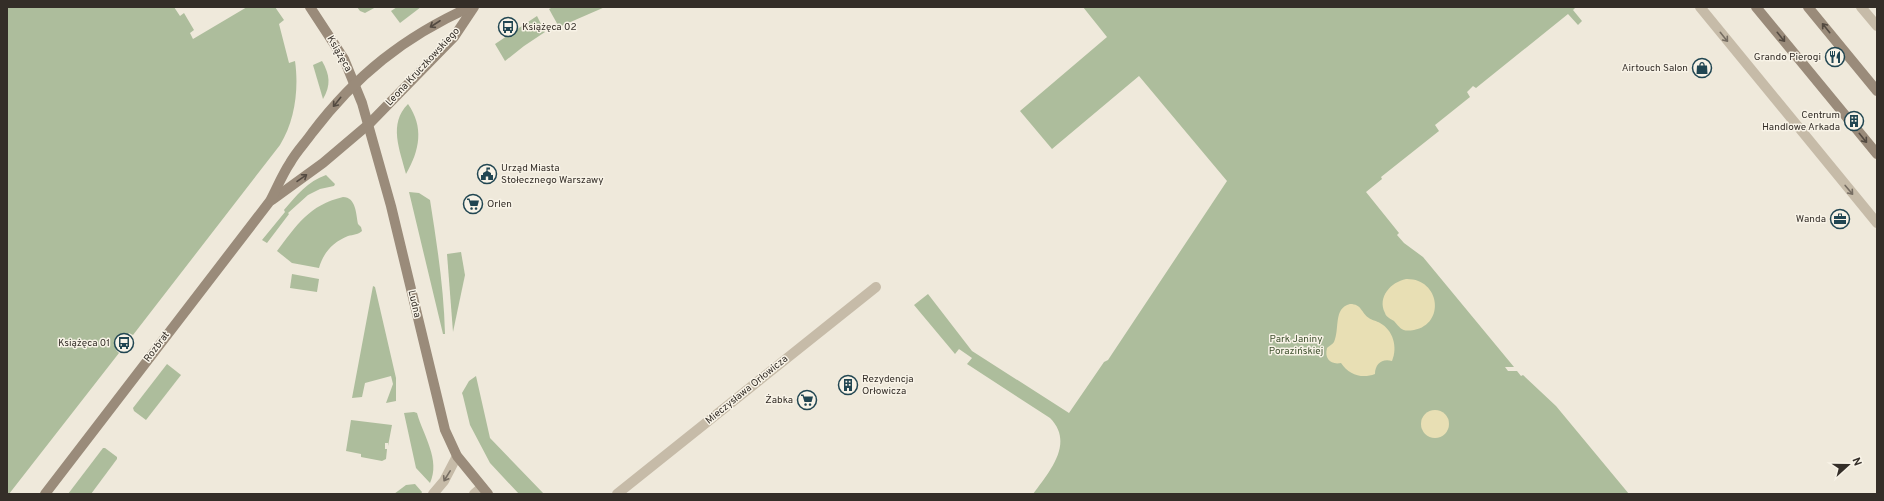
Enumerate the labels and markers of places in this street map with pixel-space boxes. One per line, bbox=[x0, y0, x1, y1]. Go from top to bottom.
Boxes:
bus stop icon: Książęca 02 bbox=[497, 16, 519, 38]
place label: Książęca 02 bbox=[522, 21, 577, 34]
restaurant icon: Grando Pierogi bbox=[1824, 46, 1846, 68]
place label: Grando Pierogi bbox=[1754, 51, 1821, 64]
shop icon: Airtouch Salon bbox=[1691, 57, 1713, 79]
place label: Airtouch Salon bbox=[1622, 62, 1688, 75]
place label: Centrum Handlowe Arkada bbox=[1762, 109, 1840, 134]
building icon: Centrum Handlowe Arkada bbox=[1843, 110, 1865, 132]
place label: Urząd Miasta Stołecznego Warszawy bbox=[501, 162, 604, 187]
public building icon: Urząd Miasta Stołecznego Warszawy bbox=[476, 163, 498, 185]
supermarket icon: Orlen bbox=[462, 193, 484, 215]
place label: Orlen bbox=[487, 198, 512, 211]
office icon: Wanda bbox=[1829, 208, 1851, 230]
place label: Wanda bbox=[1796, 213, 1826, 226]
bus stop icon: Książęca 01 bbox=[113, 332, 135, 354]
place label: Książęca 01 bbox=[58, 337, 110, 350]
place label: Rezydencja Orłowicza bbox=[862, 373, 914, 398]
building icon: Rezydencja Orłowicza bbox=[837, 374, 859, 396]
supermarket icon: Żabka bbox=[796, 389, 818, 411]
place label: Żabka bbox=[765, 394, 793, 407]

